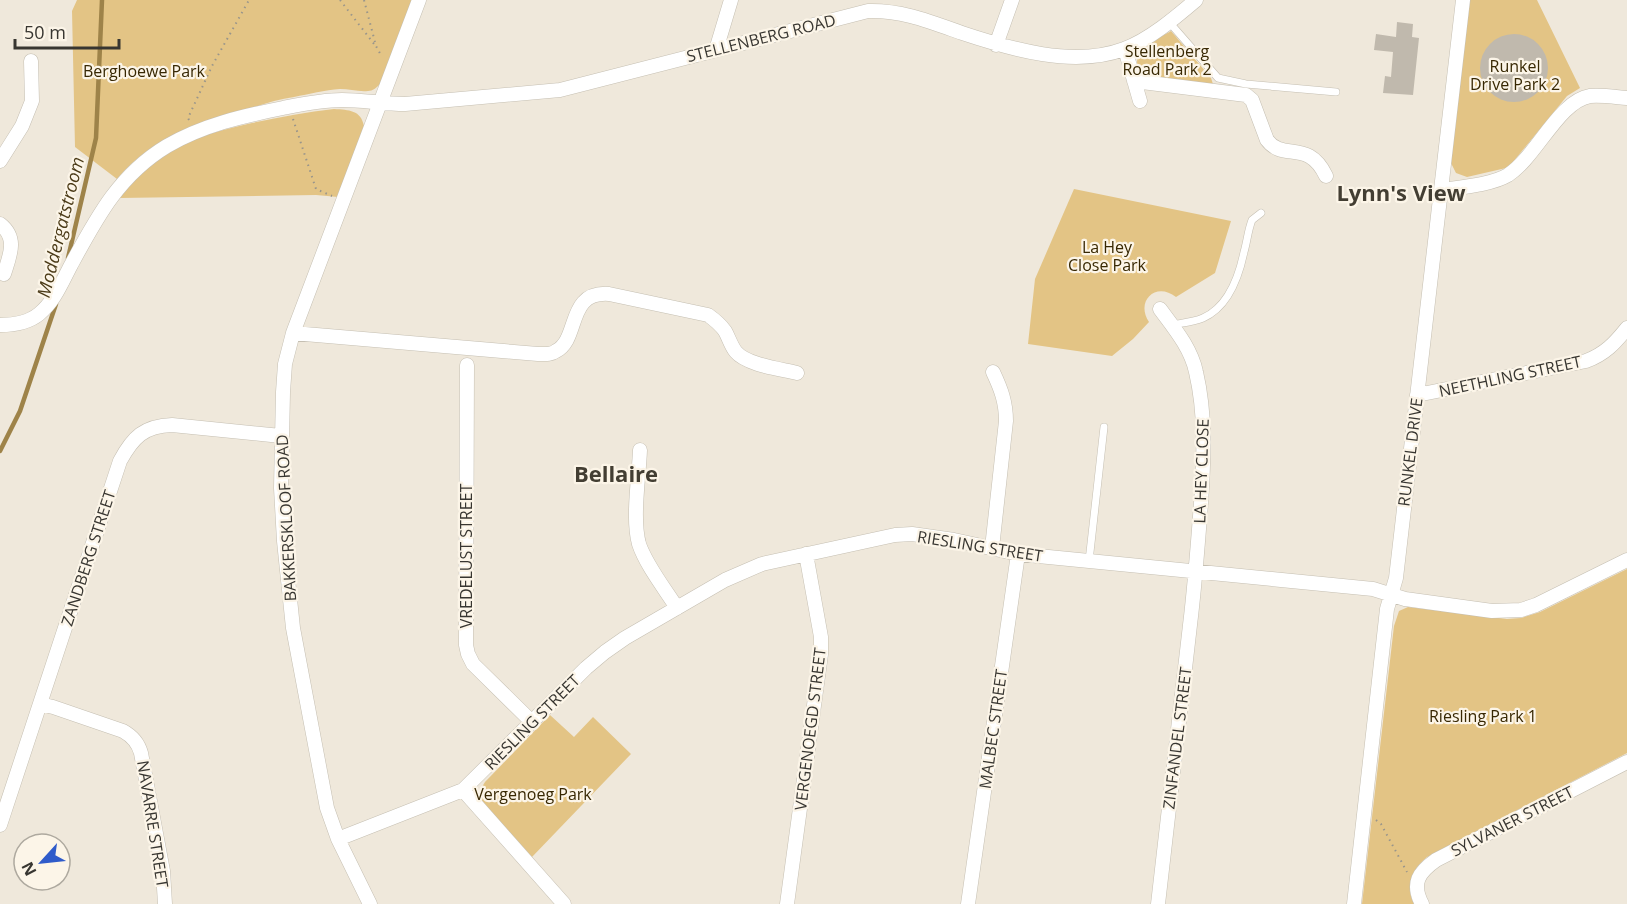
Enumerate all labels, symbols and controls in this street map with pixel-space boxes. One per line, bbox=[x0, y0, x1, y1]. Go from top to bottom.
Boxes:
street label: STELLENBERG ROAD bbox=[684, 9, 838, 67]
scale bar bbox=[15, 12, 118, 50]
text: 50 m bbox=[24, 20, 66, 44]
park label: Stellenberg Road Park 2 bbox=[1122, 40, 1212, 80]
park label: Runkel Drive Park 2 bbox=[1470, 55, 1560, 95]
park label: Berghoewe Park bbox=[83, 60, 206, 82]
water label: Moddergatstroom bbox=[31, 154, 89, 300]
district label: Lynn's View bbox=[1336, 177, 1466, 207]
park label: La Hey Close Park bbox=[1068, 236, 1147, 276]
street label: NEETHLING STREET bbox=[1437, 350, 1583, 402]
street label: RUNKEL DRIVE bbox=[1392, 396, 1428, 508]
street label: LA HEY CLOSE bbox=[1188, 418, 1214, 524]
street label: BAKKERSKLOOF ROAD bbox=[271, 434, 301, 602]
district label: Bellaire bbox=[574, 458, 658, 488]
street label: VREDELUST STREET bbox=[455, 484, 477, 628]
street label: ZANDBERG STREET bbox=[56, 487, 120, 629]
street label: RIESLING STREET bbox=[916, 525, 1044, 567]
street label: VERGENOEGD STREET bbox=[789, 646, 831, 812]
street label: ZINFANDEL STREET bbox=[1157, 665, 1197, 810]
street label: MALBEC STREET bbox=[974, 668, 1012, 790]
street label: RIESLING STREET bbox=[479, 669, 585, 775]
park label: Riesling Park 1 bbox=[1429, 705, 1537, 727]
street label: NAVARRE STREET bbox=[132, 759, 174, 889]
street label: SYLVANER STREET bbox=[1447, 781, 1577, 861]
park label: Vergenoeg Park bbox=[474, 783, 592, 805]
north arrow bbox=[12, 832, 72, 892]
text: N bbox=[16, 858, 41, 880]

